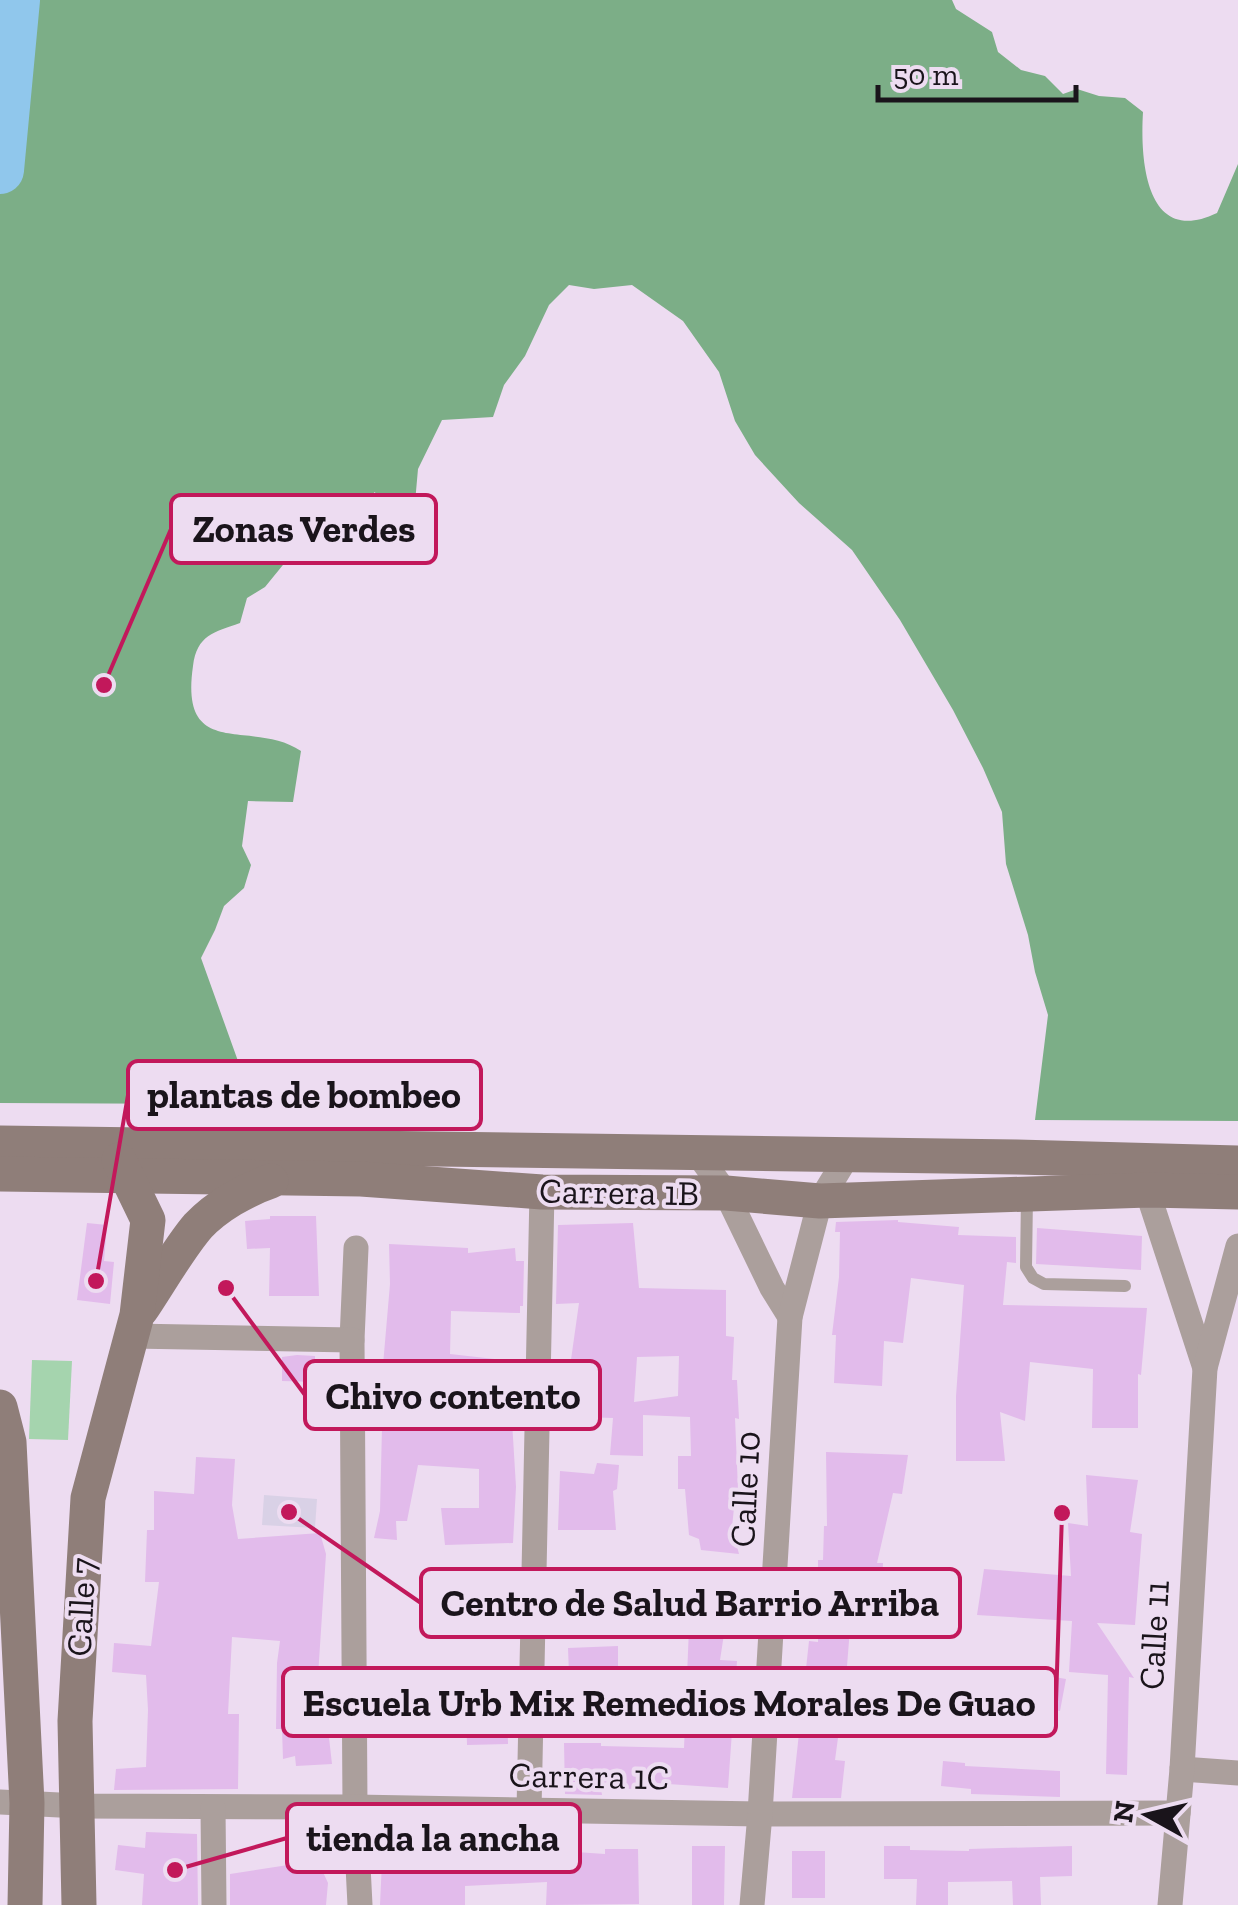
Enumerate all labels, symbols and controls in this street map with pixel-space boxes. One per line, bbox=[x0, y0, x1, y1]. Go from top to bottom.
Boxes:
scale bar bbox=[878, 40, 1076, 102]
text: 50 m bbox=[893, 57, 958, 93]
callout: Zonas Verdes bbox=[171, 495, 436, 563]
text: Zonas Verdes bbox=[193, 506, 415, 552]
callout: plantas de bombeo bbox=[128, 1061, 481, 1129]
text: plantas de bombeo bbox=[147, 1072, 461, 1118]
street label: Carrera 1B bbox=[539, 1170, 699, 1214]
callout: Chivo contento bbox=[305, 1361, 600, 1429]
text: Chivo contento bbox=[325, 1373, 581, 1419]
street label: Calle 10 bbox=[721, 1430, 769, 1548]
street label: Calle 7 bbox=[57, 1556, 105, 1658]
callout: Centro de Salud Barrio Arriba bbox=[421, 1569, 960, 1637]
street label: Calle 11 bbox=[1130, 1579, 1178, 1691]
text: Centro de Salud Barrio Arriba bbox=[441, 1580, 939, 1626]
callout: Escuela Urb Mix Remedios Morales De Guao bbox=[283, 1668, 1056, 1736]
text: Escuela Urb Mix Remedios Morales De Guao bbox=[302, 1680, 1036, 1726]
street label: Carrera 1C bbox=[508, 1754, 670, 1798]
north arrow bbox=[1098, 1765, 1198, 1865]
text: N bbox=[1106, 1799, 1142, 1824]
callout: tienda la ancha bbox=[287, 1804, 580, 1872]
text: tienda la ancha bbox=[306, 1815, 560, 1861]

